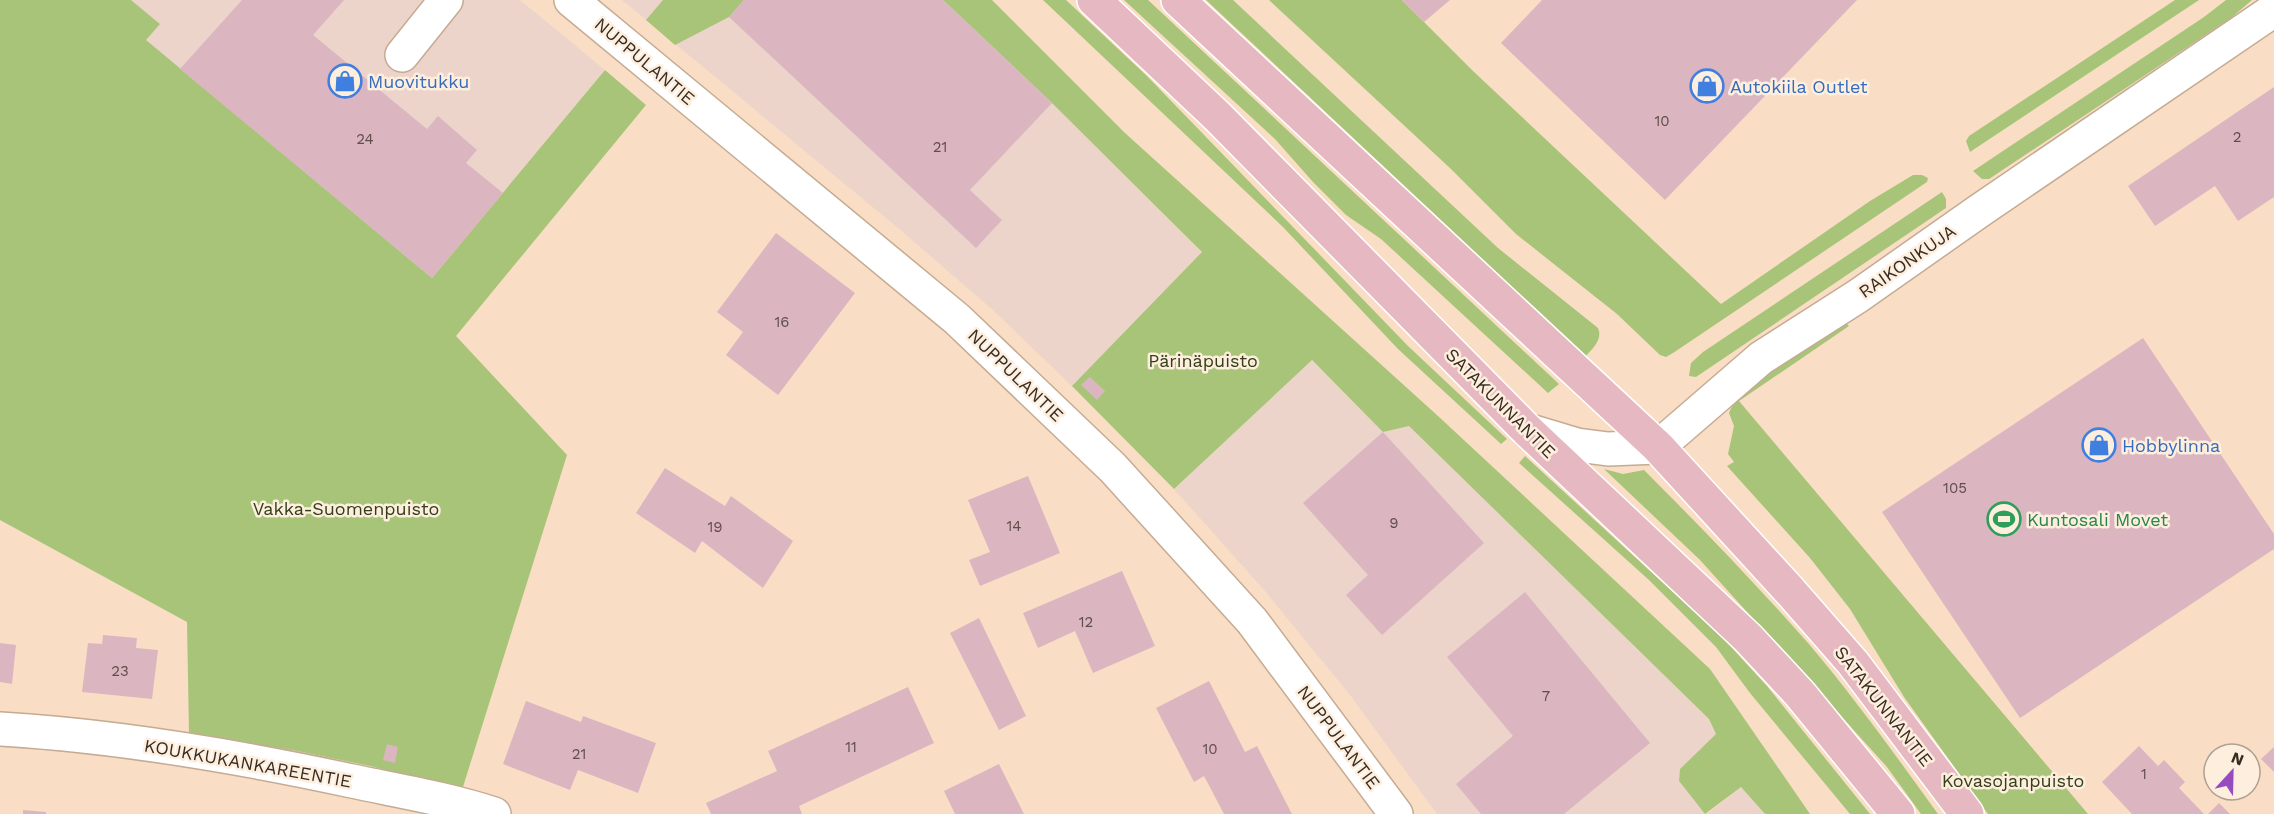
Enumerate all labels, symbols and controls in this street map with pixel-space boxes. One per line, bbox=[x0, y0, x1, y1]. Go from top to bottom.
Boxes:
street label: NUPPULANTIE bbox=[591, 13, 699, 109]
shop icon: Muovitukku bbox=[327, 63, 363, 99]
shop icon: Autokiila Outlet bbox=[1689, 68, 1725, 104]
place label: Muovitukku bbox=[368, 71, 469, 92]
place label: Autokiila Outlet bbox=[1730, 76, 1868, 97]
house number: 10 bbox=[1654, 112, 1670, 130]
house number: 2 bbox=[2233, 128, 2241, 146]
house number: 24 bbox=[356, 130, 374, 148]
house number: 21 bbox=[933, 138, 947, 156]
street label: RAIKONKUJA bbox=[1855, 220, 1960, 302]
house number: 16 bbox=[775, 313, 789, 331]
street label: NUPPULANTIE bbox=[964, 324, 1068, 426]
street label: SATAKUNNANTIE bbox=[1442, 344, 1560, 462]
park label: Pärinäpuisto bbox=[1148, 350, 1258, 371]
shop icon: Hobbylinna bbox=[2081, 427, 2117, 463]
place label: Hobbylinna bbox=[2122, 435, 2220, 456]
house number: 105 bbox=[1943, 479, 1967, 497]
park label: Vakka-Suomenpuisto bbox=[253, 498, 439, 519]
sports icon: Kuntosali Movet bbox=[1986, 501, 2022, 537]
place label: Kuntosali Movet bbox=[2027, 509, 2168, 530]
house number: 9 bbox=[1389, 514, 1399, 532]
house number: 14 bbox=[1006, 517, 1022, 535]
house number: 19 bbox=[707, 518, 723, 536]
house number: 12 bbox=[1079, 613, 1093, 631]
street label: SATAKUNNANTIE bbox=[1831, 642, 1937, 770]
house number: 23 bbox=[111, 662, 129, 680]
street label: NUPPULANTIE bbox=[1293, 681, 1385, 793]
house number: 7 bbox=[1542, 687, 1550, 705]
street label: KOUKKUKANKAREENTIE bbox=[143, 734, 353, 792]
house number: 11 bbox=[845, 738, 857, 756]
house number: 10 bbox=[1202, 740, 1218, 758]
north arrow bbox=[2202, 742, 2262, 802]
house number: 21 bbox=[572, 745, 586, 763]
text: N bbox=[2228, 748, 2246, 770]
house number: 1 bbox=[2141, 765, 2147, 783]
park label: Kovasojanpuisto bbox=[1942, 770, 2084, 791]

